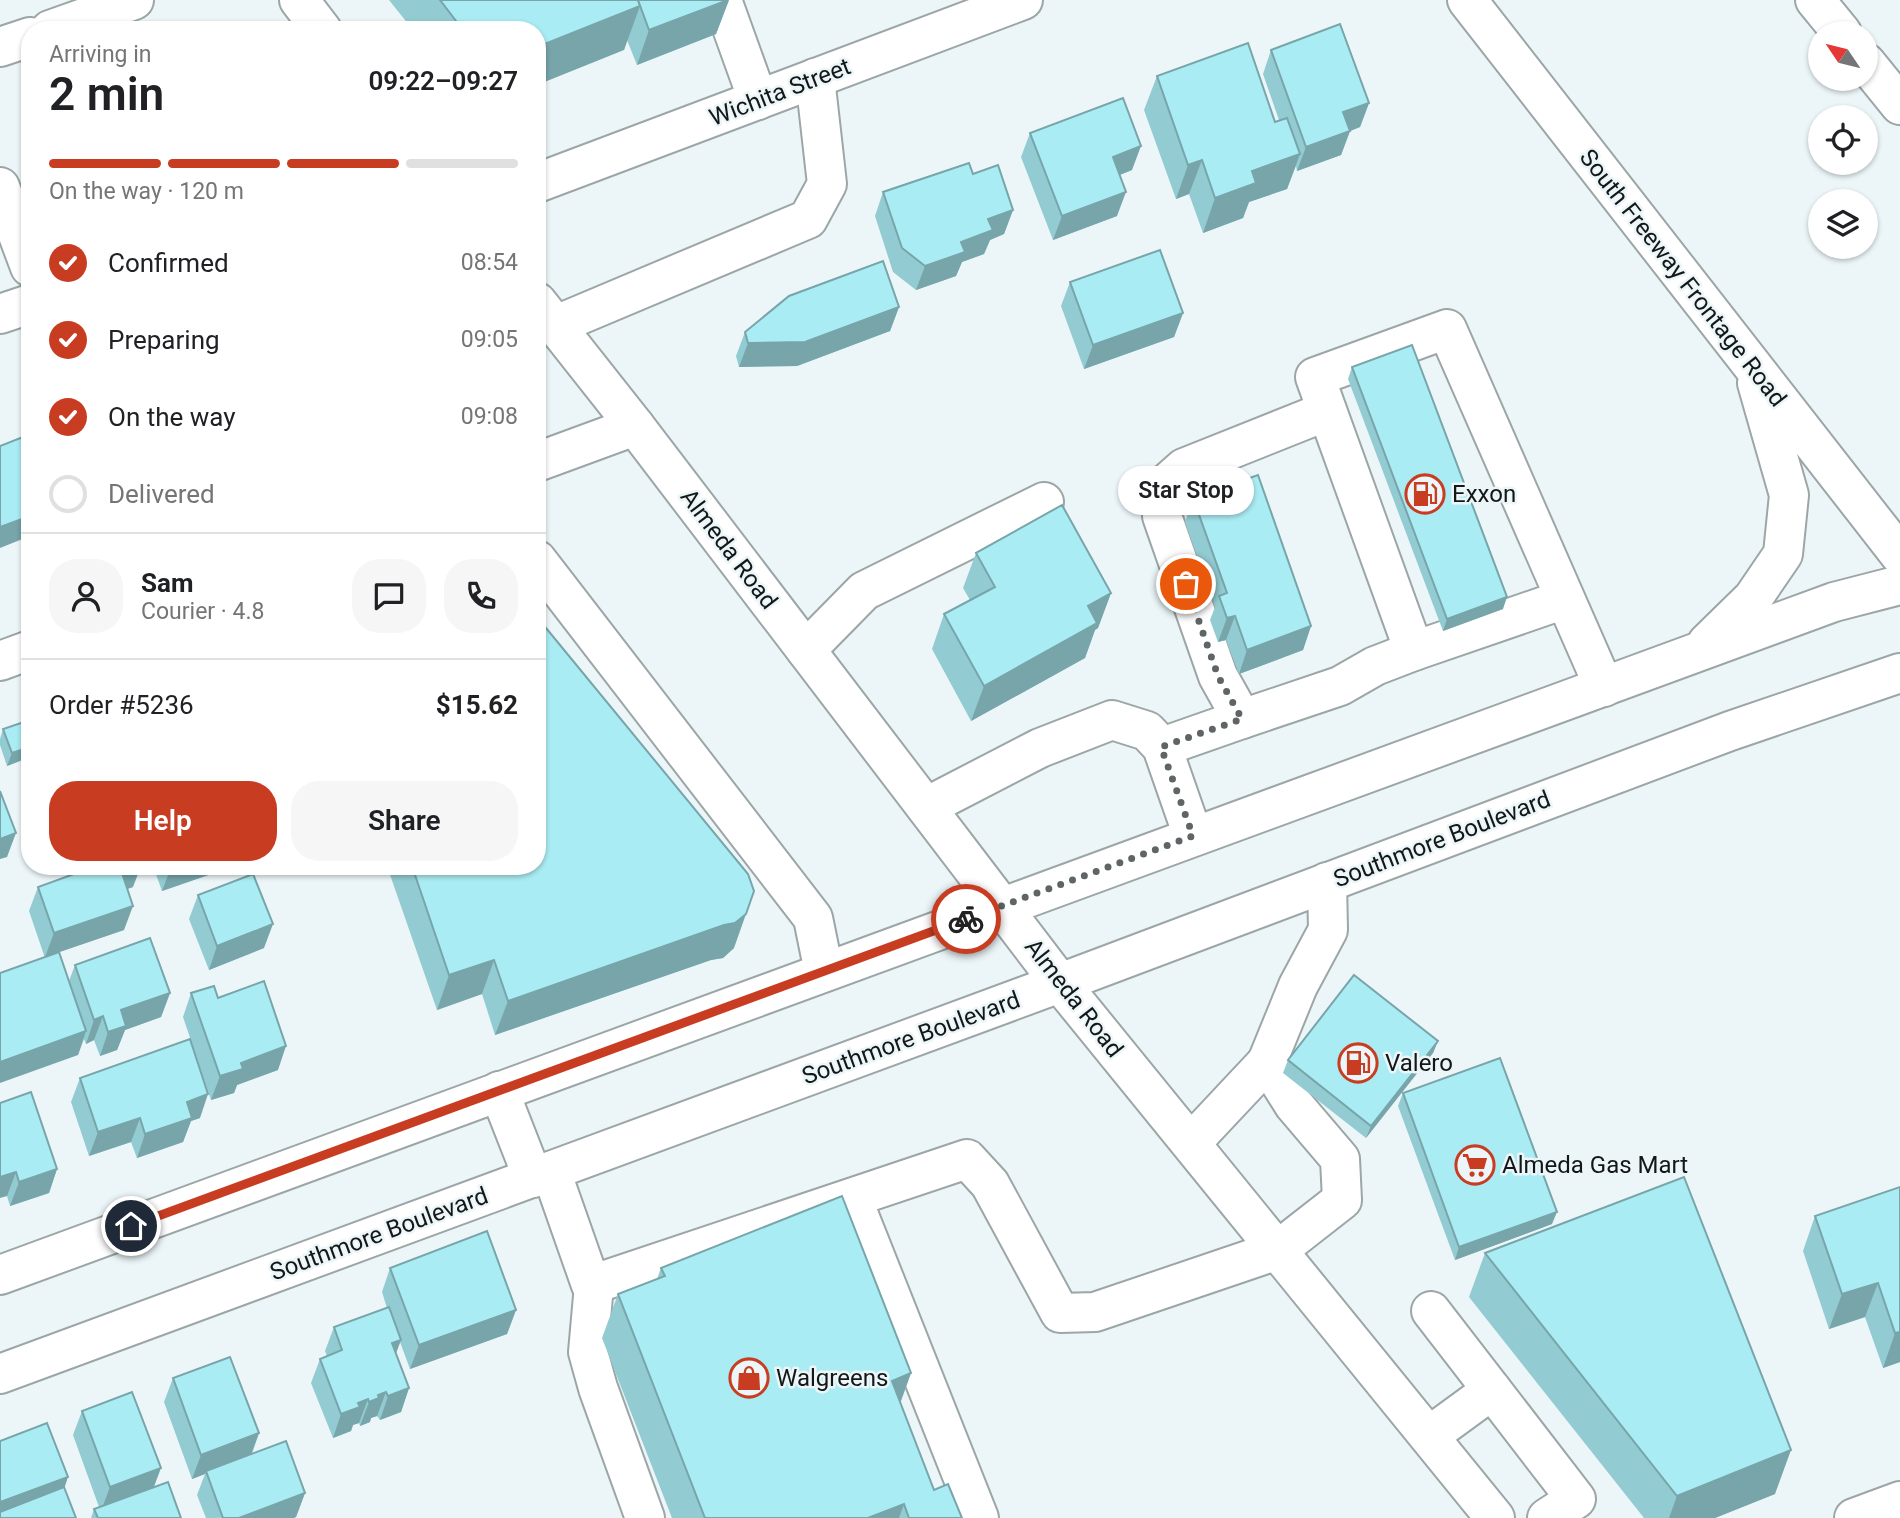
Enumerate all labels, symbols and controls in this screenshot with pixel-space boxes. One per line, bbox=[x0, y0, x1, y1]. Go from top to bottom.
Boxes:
north arrow bbox=[1808, 21, 1878, 91]
map controls bbox=[1808, 21, 1878, 259]
text: Arriving in bbox=[49, 41, 152, 68]
street label: Wichita Street bbox=[705, 52, 855, 132]
text: 09:22–09:27 bbox=[368, 66, 518, 96]
text: 2 min bbox=[49, 67, 164, 121]
button: locate bbox=[1808, 105, 1878, 175]
street label: South Freeway Frontage Road bbox=[1574, 144, 1792, 412]
text: On the way · 120 m bbox=[49, 178, 244, 205]
button: layers bbox=[1808, 189, 1878, 259]
icon: check bbox=[49, 244, 87, 282]
text: Confirmed bbox=[108, 248, 229, 278]
text: 08:54 bbox=[461, 249, 518, 276]
icon: check bbox=[49, 321, 87, 359]
text: Preparing bbox=[108, 325, 220, 355]
text: 09:05 bbox=[461, 326, 518, 353]
icon: check bbox=[49, 398, 87, 436]
text: On the way bbox=[108, 402, 236, 432]
text: 09:08 bbox=[461, 403, 518, 430]
callout: Star Stop bbox=[1118, 465, 1254, 514]
fuel station icon: Exxon bbox=[1404, 473, 1446, 515]
text: Star Stop bbox=[1138, 477, 1234, 504]
text: Delivered bbox=[108, 479, 215, 509]
place label: Exxon bbox=[1452, 480, 1516, 508]
street label: Almeda Road bbox=[675, 484, 783, 614]
pin bbox=[1156, 554, 1216, 614]
button: person bbox=[49, 559, 123, 633]
button: chat bbox=[352, 559, 426, 633]
button: phone bbox=[444, 559, 518, 633]
icon: bag bbox=[1167, 565, 1205, 603]
text: Sam bbox=[141, 568, 193, 598]
text: Courier · 4.8 bbox=[141, 598, 264, 625]
text: Order #5236 bbox=[49, 690, 194, 720]
text: $15.62 bbox=[436, 690, 518, 720]
button: Help bbox=[49, 781, 277, 861]
button: Share bbox=[291, 781, 518, 861]
street label: Southmore Boulevard bbox=[1330, 785, 1554, 893]
courier bbox=[931, 884, 1001, 954]
icon: bike bbox=[947, 900, 985, 938]
street label: Almeda Road bbox=[1019, 933, 1129, 1063]
street label: Southmore Boulevard bbox=[798, 986, 1024, 1090]
fuel station icon: Valero bbox=[1337, 1042, 1379, 1084]
place label: Valero bbox=[1385, 1049, 1453, 1077]
supermarket icon: Almeda Gas Mart bbox=[1454, 1144, 1496, 1186]
place label: Almeda Gas Mart bbox=[1502, 1151, 1688, 1179]
street label: Southmore Boulevard bbox=[266, 1182, 492, 1286]
pin bbox=[101, 1196, 161, 1256]
icon: home bbox=[112, 1207, 150, 1245]
shop icon: Walgreens bbox=[728, 1357, 770, 1399]
place label: Walgreens bbox=[776, 1364, 888, 1392]

